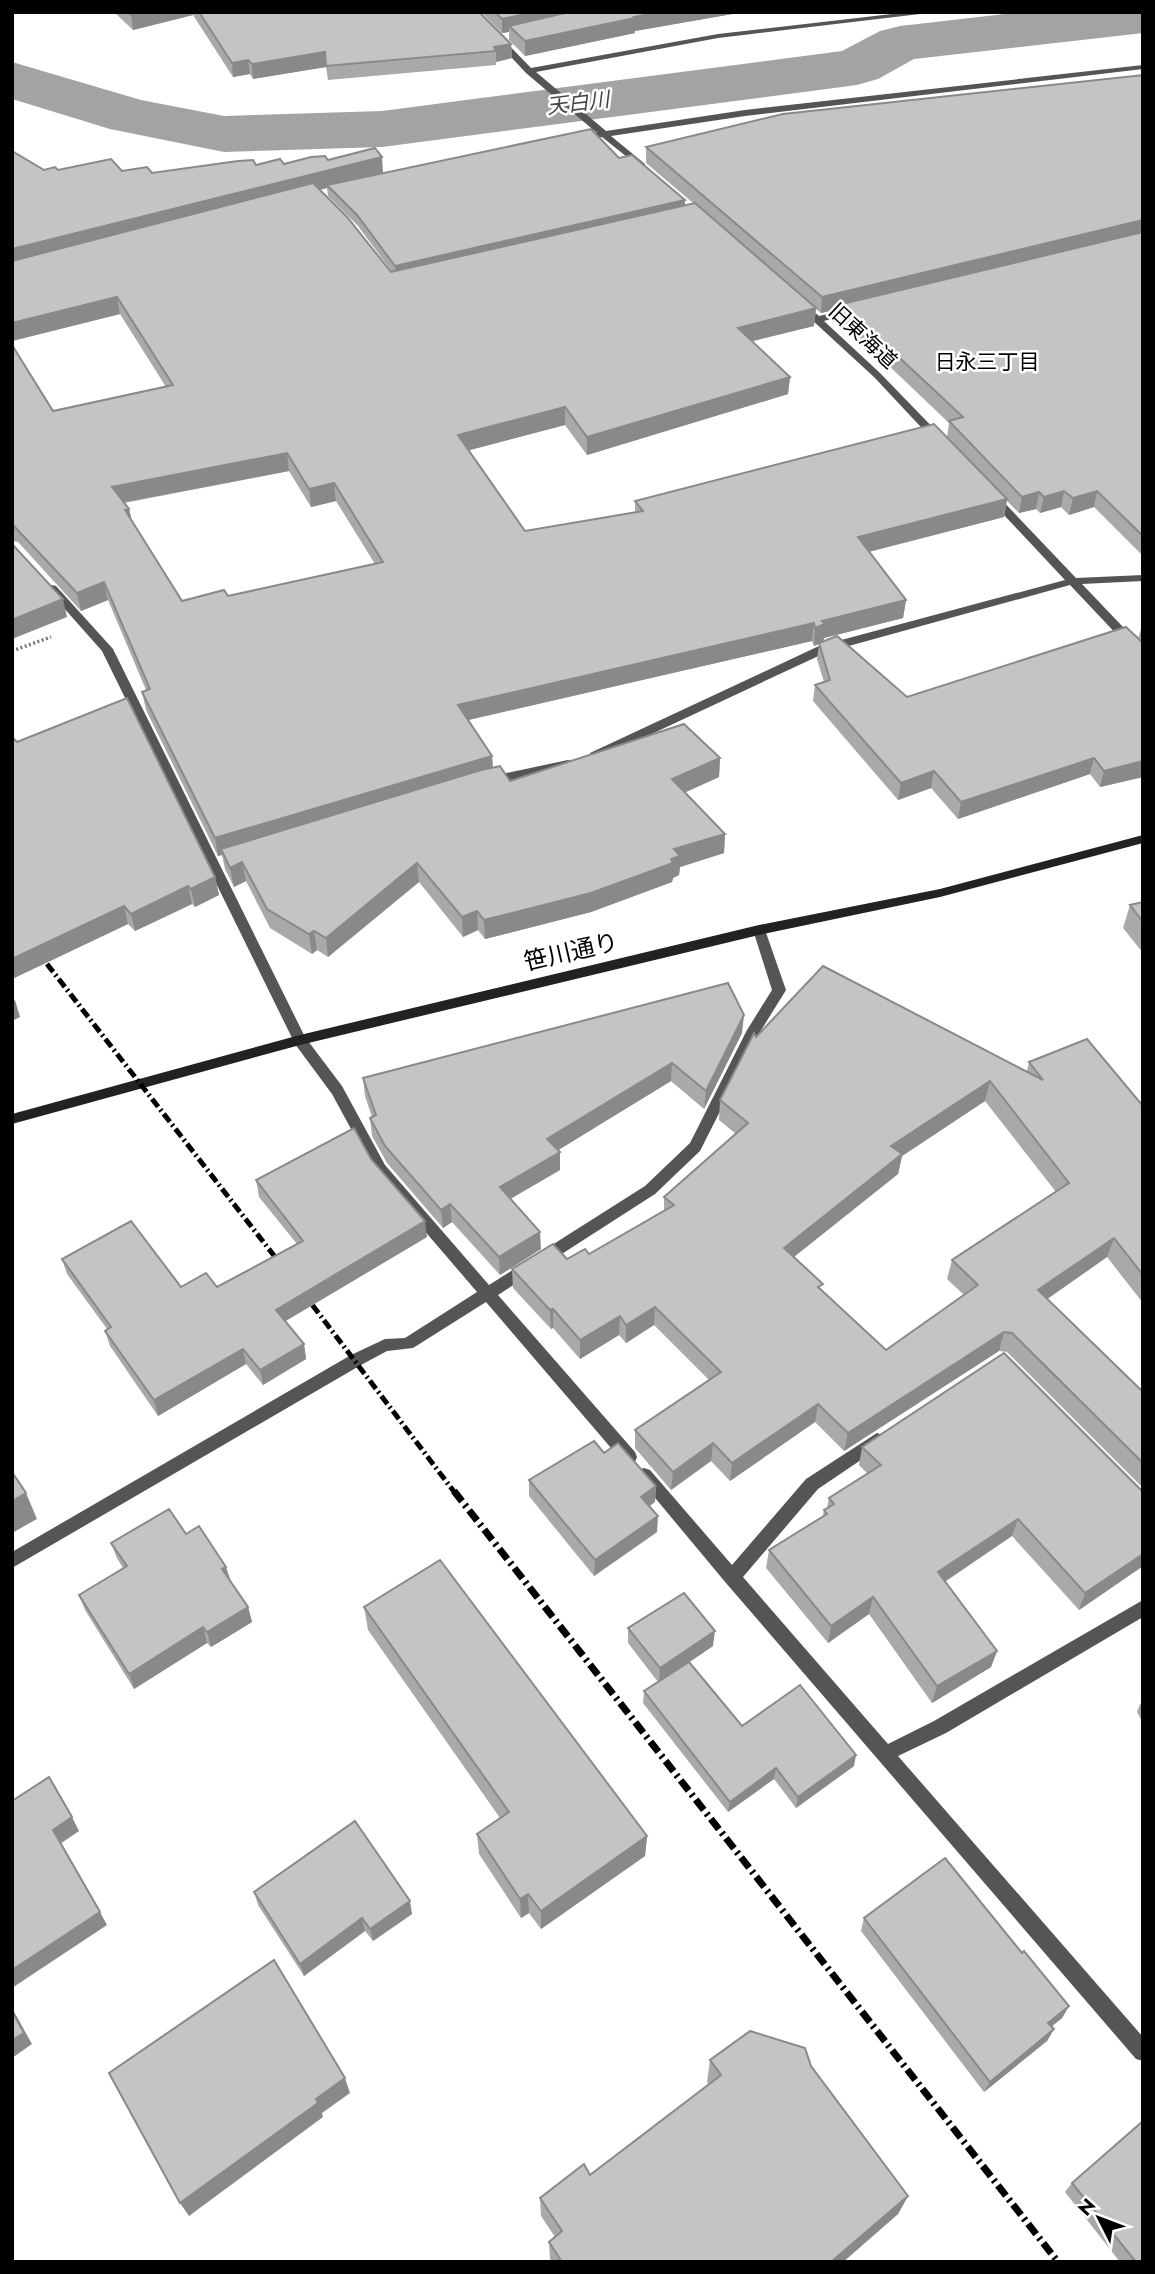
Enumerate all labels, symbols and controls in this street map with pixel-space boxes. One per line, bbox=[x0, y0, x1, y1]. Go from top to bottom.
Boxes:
water label: 天白川 bbox=[545, 84, 613, 122]
street label: 旧東海道 bbox=[822, 296, 904, 376]
district label: 日永三丁目 bbox=[935, 347, 1040, 377]
street label: 笹川通り bbox=[520, 924, 622, 979]
north arrow bbox=[1064, 2183, 1134, 2253]
text: N bbox=[1072, 2192, 1102, 2222]

